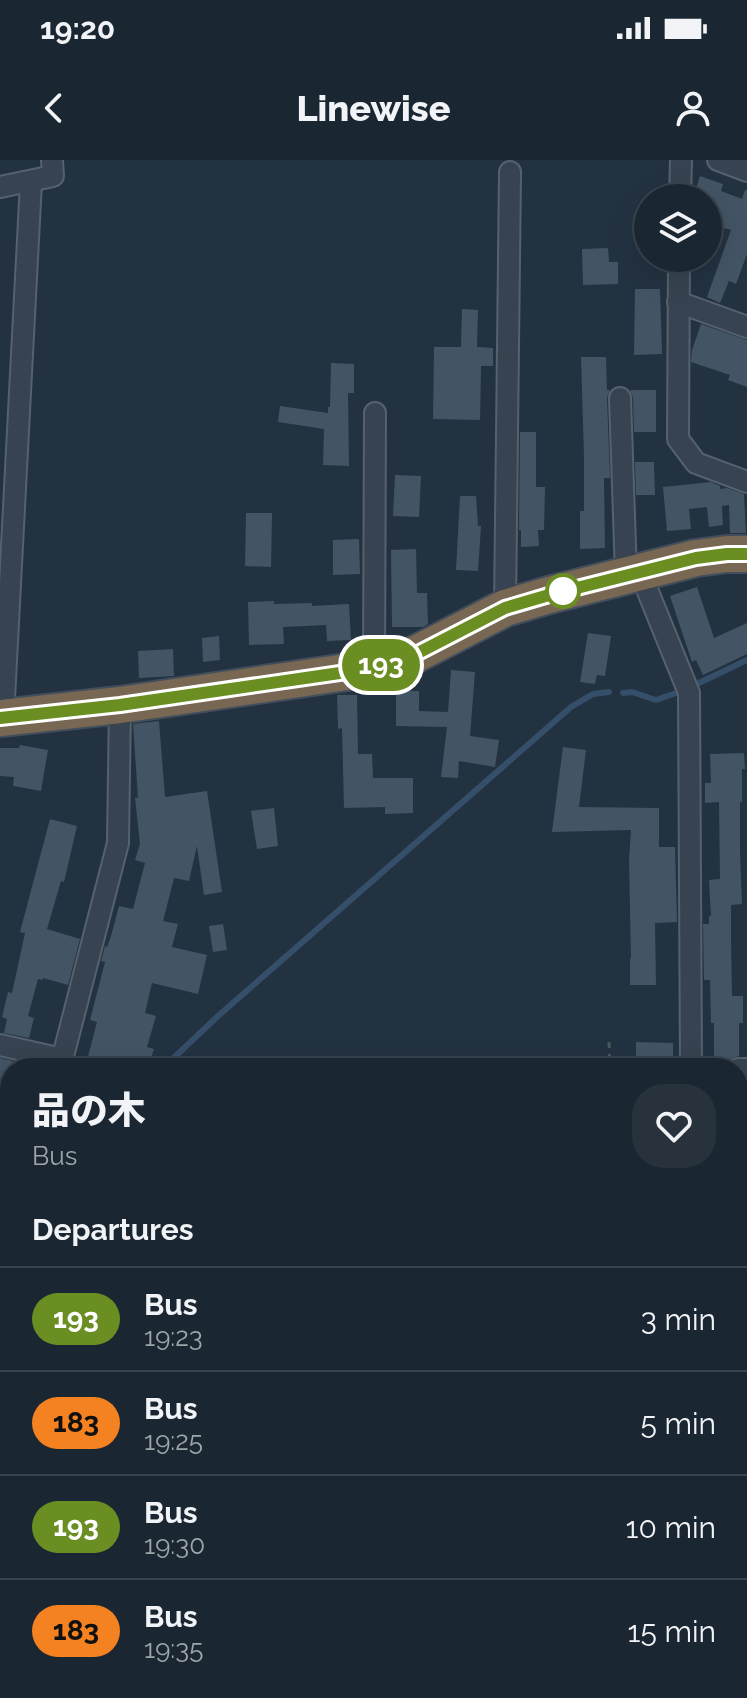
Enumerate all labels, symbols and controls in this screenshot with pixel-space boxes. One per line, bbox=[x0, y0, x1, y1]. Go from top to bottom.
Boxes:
text: 19:20 bbox=[40, 11, 115, 46]
icon: back bbox=[32, 86, 76, 130]
icon: person bbox=[671, 86, 715, 130]
text: Linewise bbox=[297, 87, 450, 129]
map controls bbox=[634, 184, 722, 272]
button: layers bbox=[634, 184, 722, 272]
unlabelled marker bbox=[546, 574, 580, 608]
line badge: 193 bbox=[335, 639, 427, 691]
text: 193 bbox=[358, 648, 404, 681]
button: heart bbox=[632, 1084, 716, 1168]
text: 品の木 bbox=[32, 1088, 146, 1133]
text: Bus bbox=[32, 1141, 77, 1171]
text: Departures bbox=[32, 1212, 194, 1247]
text: Bus bbox=[144, 1287, 198, 1322]
text: 193 bbox=[53, 1302, 99, 1335]
text: 3 min bbox=[641, 1302, 716, 1337]
text: 19:23 bbox=[144, 1322, 203, 1352]
text: Bus bbox=[144, 1391, 198, 1426]
text: 183 bbox=[53, 1406, 99, 1439]
text: 5 min bbox=[640, 1406, 716, 1441]
text: 19:25 bbox=[144, 1426, 203, 1456]
text: Bus bbox=[144, 1495, 198, 1530]
text: 193 bbox=[53, 1510, 99, 1543]
text: 10 min bbox=[626, 1510, 716, 1545]
text: 19:30 bbox=[144, 1530, 205, 1560]
text: Bus bbox=[144, 1599, 198, 1634]
text: 183 bbox=[53, 1614, 99, 1647]
text: 15 min bbox=[628, 1614, 716, 1649]
text: 19:35 bbox=[144, 1634, 203, 1664]

